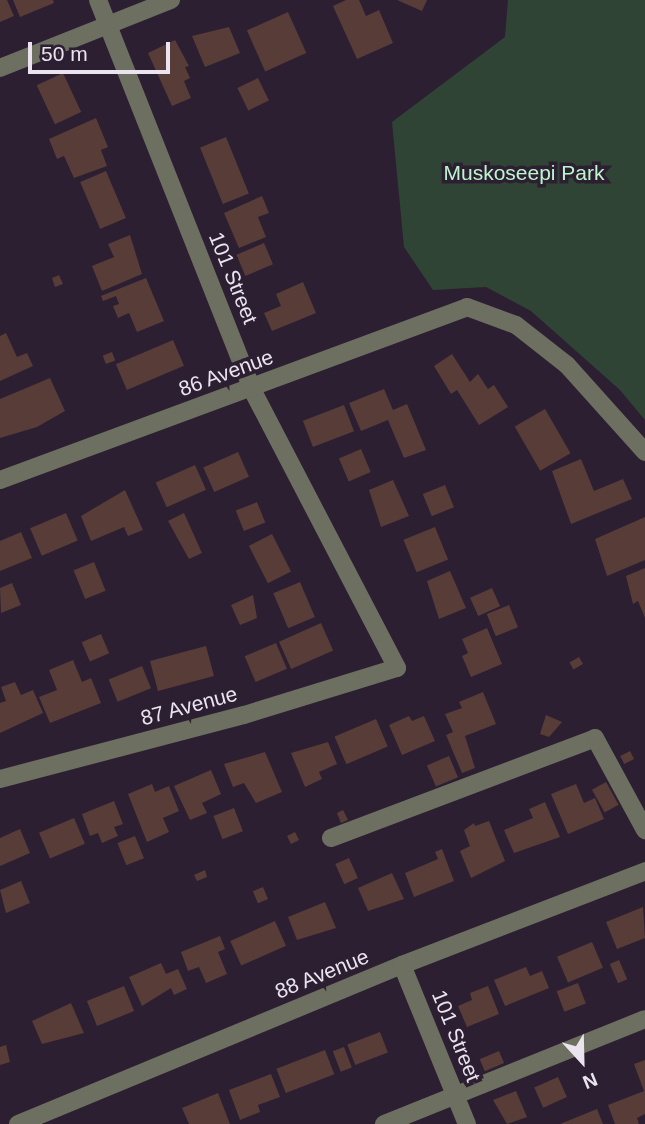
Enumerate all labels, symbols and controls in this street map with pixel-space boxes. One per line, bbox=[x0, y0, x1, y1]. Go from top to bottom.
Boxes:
scale bar bbox=[32, 28, 173, 72]
text: 50 m bbox=[41, 42, 88, 65]
park label: Muskoseepi Park bbox=[443, 160, 605, 186]
street label: 101 Street bbox=[203, 228, 263, 328]
street label: 86 Avenue bbox=[175, 344, 277, 402]
street label: 87 Avenue bbox=[137, 681, 241, 731]
street label: 88 Avenue bbox=[271, 944, 373, 1004]
street label: 101 Street bbox=[426, 986, 486, 1086]
north arrow bbox=[547, 1026, 617, 1096]
text: N bbox=[580, 1069, 600, 1093]

